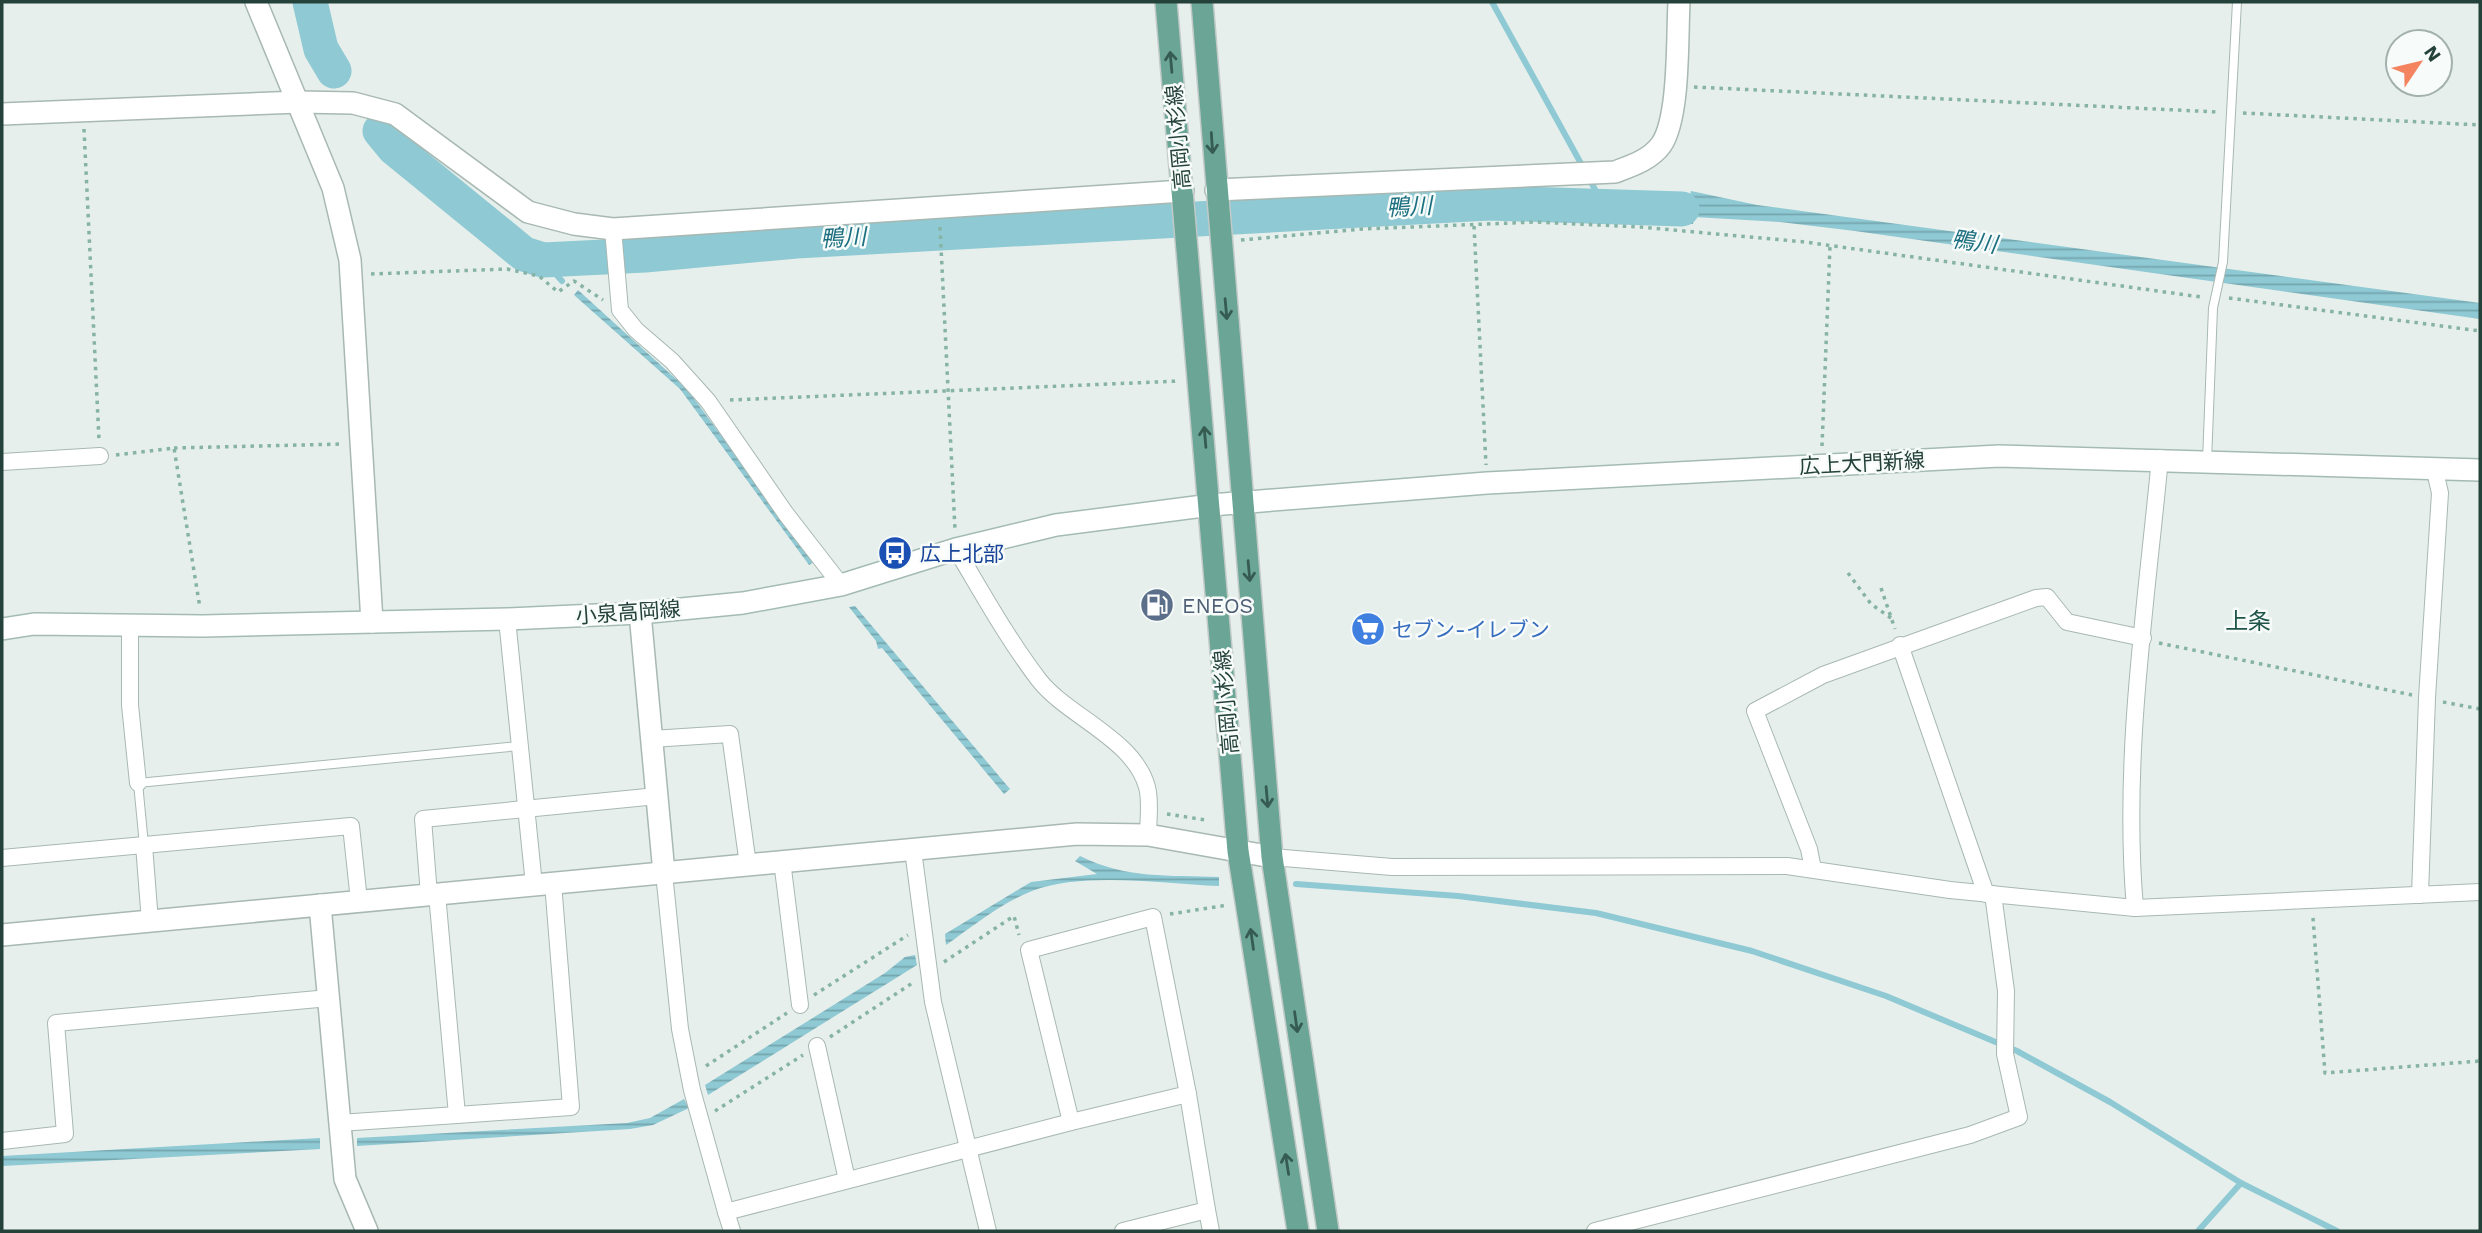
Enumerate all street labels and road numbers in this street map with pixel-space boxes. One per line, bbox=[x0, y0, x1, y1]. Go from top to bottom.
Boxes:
street label: 高岡小杉線 bbox=[1161, 84, 1195, 190]
street label: 広上大門新線 bbox=[1798, 447, 1926, 479]
street label: 小泉高岡線 bbox=[575, 596, 681, 628]
street label: 高岡小杉線 bbox=[1209, 649, 1243, 755]

